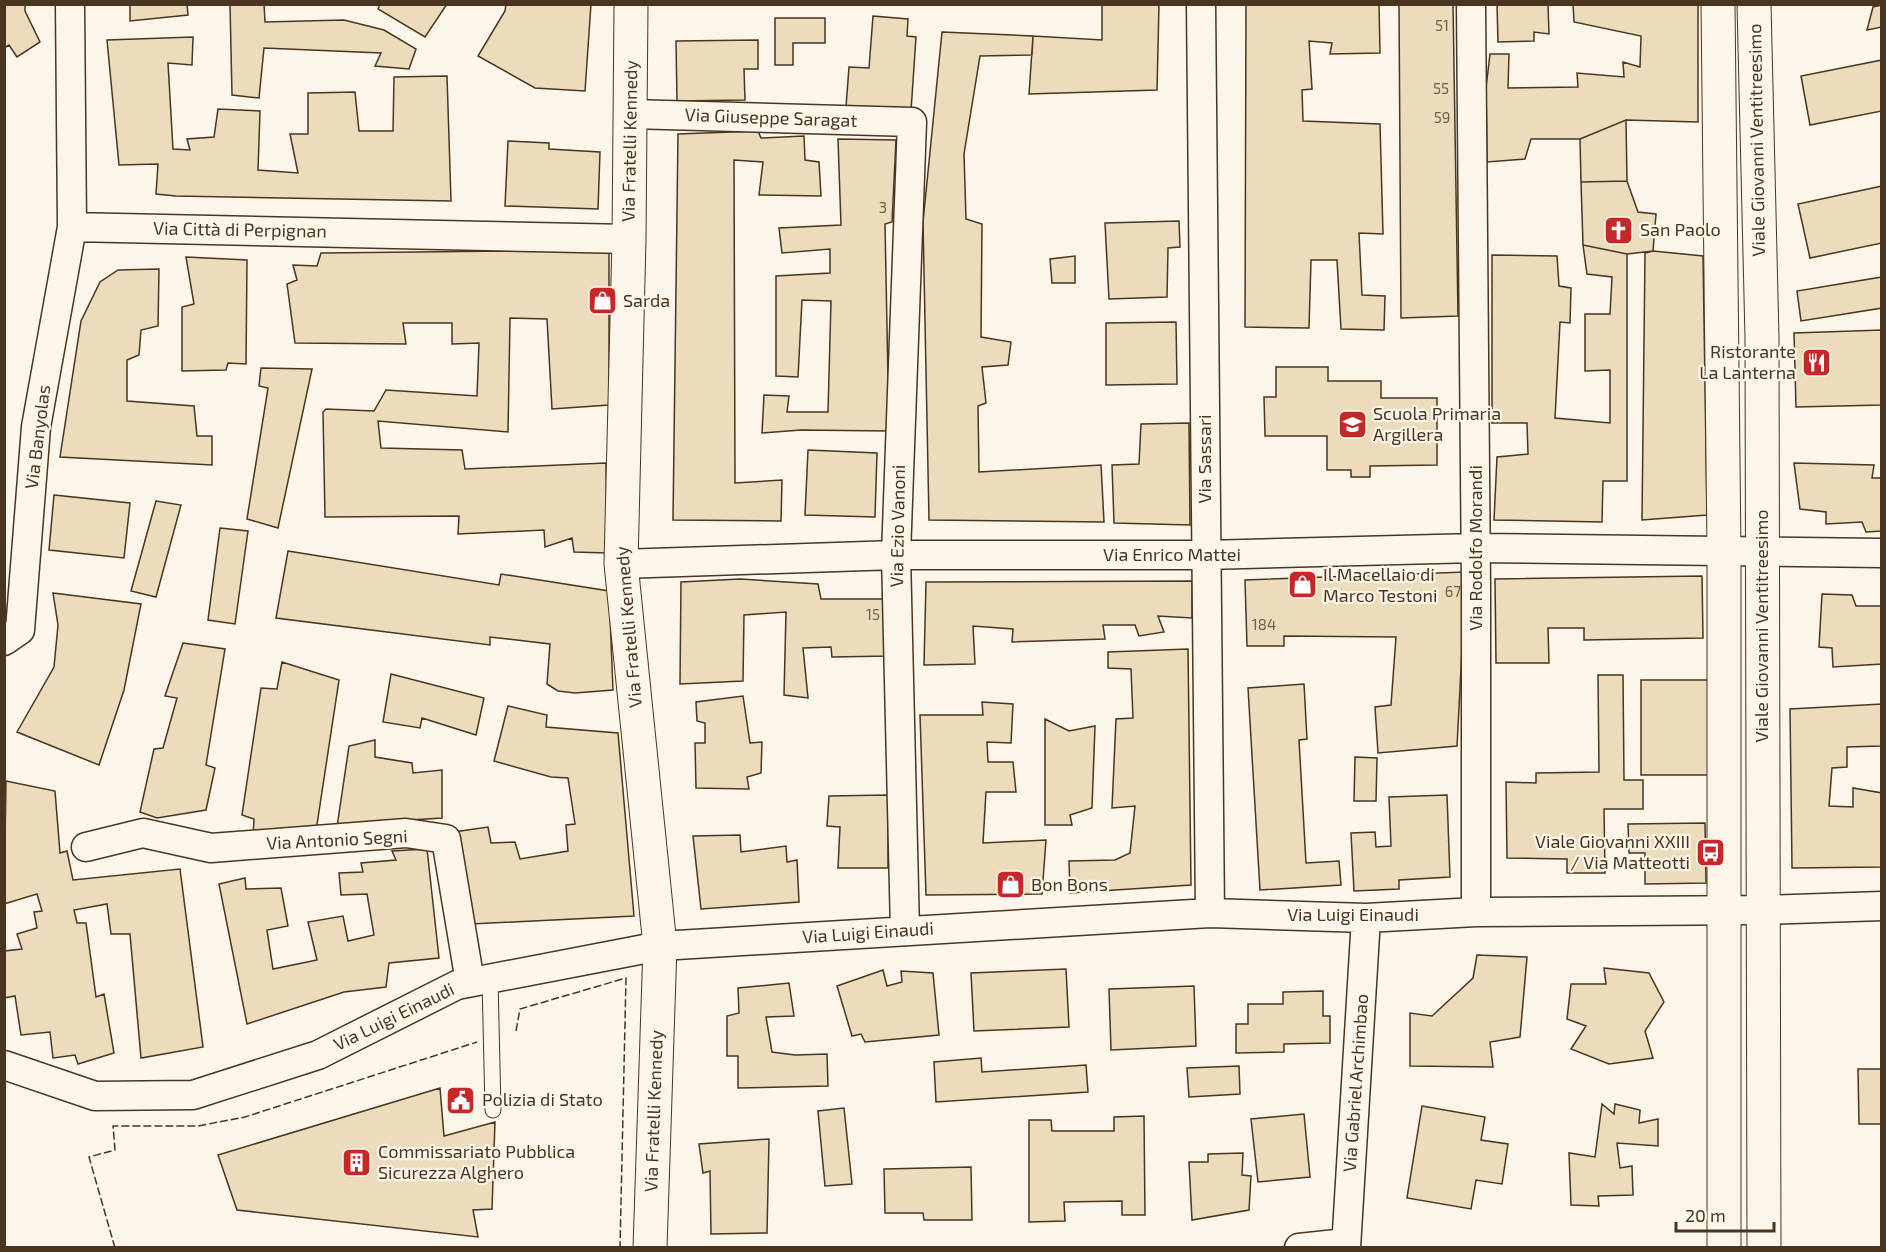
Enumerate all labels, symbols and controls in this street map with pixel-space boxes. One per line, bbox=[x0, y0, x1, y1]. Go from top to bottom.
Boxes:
house number: 51 bbox=[1435, 16, 1449, 34]
street label: Viale Giovanni Ventitreesimo bbox=[1743, 23, 1769, 257]
street label: Via Fratelli Kennedy bbox=[617, 59, 641, 222]
house number: 55 bbox=[1433, 79, 1449, 97]
street label: Via Giuseppe Saragat bbox=[684, 103, 858, 131]
house number: 59 bbox=[1434, 108, 1450, 126]
house number: 3 bbox=[879, 198, 887, 216]
church icon: San Paolo bbox=[1603, 214, 1635, 246]
street label: Via Città di Perpignan bbox=[153, 216, 327, 242]
place label: San Paolo bbox=[1640, 218, 1721, 240]
shop icon: Sarda bbox=[586, 285, 618, 317]
place label: Sarda bbox=[623, 289, 670, 311]
place label: Ristorante La Lanterna bbox=[1699, 340, 1796, 383]
restaurant icon: Ristorante La Lanterna bbox=[1801, 346, 1833, 378]
street label: Via Banyolas bbox=[20, 384, 54, 490]
place label: Scuola Primaria Argillera bbox=[1373, 402, 1501, 445]
school or university icon: Scuola Primaria Argillera bbox=[1336, 408, 1368, 440]
street label: Via Sassari bbox=[1193, 414, 1215, 504]
street label: Via Ezio Vanoni bbox=[885, 464, 909, 588]
street label: Via Rodolfo Morandi bbox=[1464, 465, 1486, 631]
street label: Viale Giovanni Ventitreesimo bbox=[1750, 509, 1772, 743]
street label: Via Enrico Mattei bbox=[1103, 543, 1241, 565]
street label: Via Fratelli Kennedy bbox=[610, 545, 646, 709]
place label: Il Macellaio di Marco Testoni bbox=[1323, 563, 1437, 606]
shop icon: Il Macellaio di Marco Testoni bbox=[1286, 569, 1318, 601]
house number: 67 bbox=[1445, 582, 1461, 600]
house number: 15 bbox=[866, 605, 880, 623]
house number: 184 bbox=[1252, 615, 1276, 633]
street label: Via Antonio Segni bbox=[266, 824, 408, 854]
place label: Viale Giovanni XXIII / Via Matteotti bbox=[1535, 830, 1690, 873]
bus stop icon: Viale Giovanni XXIII / Via Matteotti bbox=[1695, 836, 1727, 868]
shop icon: Bon Bons bbox=[994, 869, 1026, 901]
place label: Bon Bons bbox=[1031, 873, 1108, 895]
street label: Via Luigi Einaudi bbox=[1287, 903, 1419, 925]
street label: Via Luigi Einaudi bbox=[801, 916, 934, 948]
street label: Via Luigi Einaudi bbox=[330, 977, 458, 1055]
street label: Via Gabriel Archimbao bbox=[1338, 993, 1372, 1173]
street label: Via Fratelli Kennedy bbox=[639, 1029, 667, 1192]
public building icon: Polizia di Stato bbox=[445, 1084, 477, 1116]
place label: Polizia di Stato bbox=[482, 1088, 603, 1110]
place label: Commissariato Pubblica Sicurezza Alghero bbox=[378, 1140, 575, 1183]
building icon: Commissariato Pubblica Sicurezza Alghero bbox=[341, 1146, 373, 1178]
scale bar bbox=[1676, 1195, 1774, 1233]
text: 20 m bbox=[1685, 1204, 1726, 1226]

